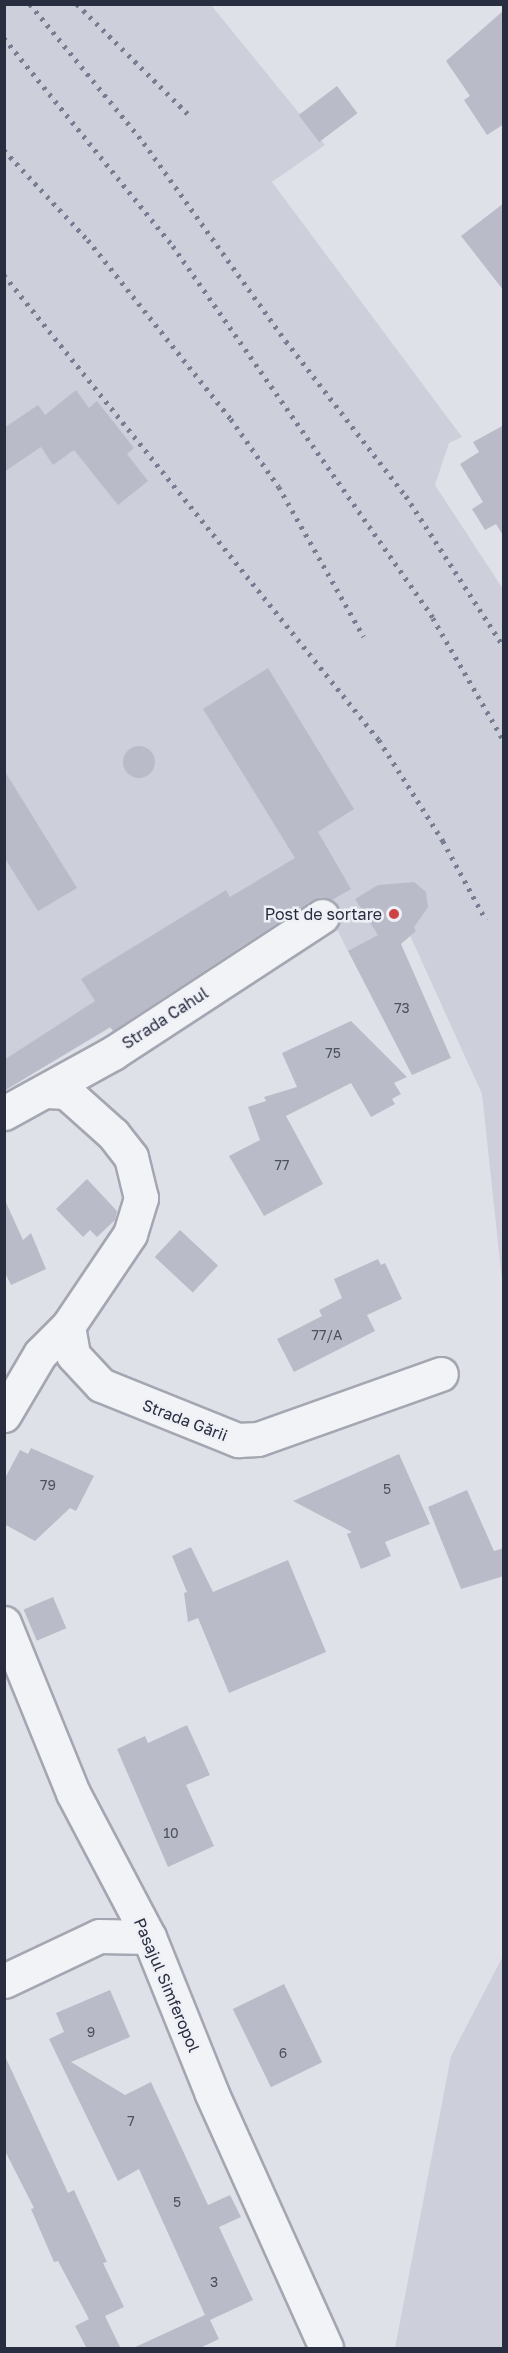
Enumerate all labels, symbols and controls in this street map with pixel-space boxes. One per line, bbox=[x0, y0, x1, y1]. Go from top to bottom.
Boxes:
place label: Post de sortare bbox=[265, 904, 382, 924]
marker: Post de sortare bbox=[387, 907, 401, 921]
street label: Strada Cahul bbox=[118, 983, 212, 1053]
house number: 73 bbox=[394, 1000, 410, 1016]
house number: 75 bbox=[325, 1045, 341, 1061]
house number: 77 bbox=[275, 1157, 289, 1173]
house number: 77/A bbox=[312, 1327, 342, 1343]
street label: Strada Gării bbox=[140, 1395, 230, 1445]
house number: 79 bbox=[40, 1477, 56, 1493]
house number: 5 bbox=[383, 1481, 391, 1497]
house number: 10 bbox=[163, 1825, 179, 1841]
street label: Pasajul Simferopol bbox=[130, 1915, 204, 2055]
house number: 9 bbox=[87, 2024, 95, 2040]
house number: 6 bbox=[279, 2045, 287, 2061]
house number: 7 bbox=[127, 2113, 135, 2129]
house number: 5 bbox=[173, 2194, 181, 2210]
house number: 3 bbox=[210, 2274, 218, 2290]

